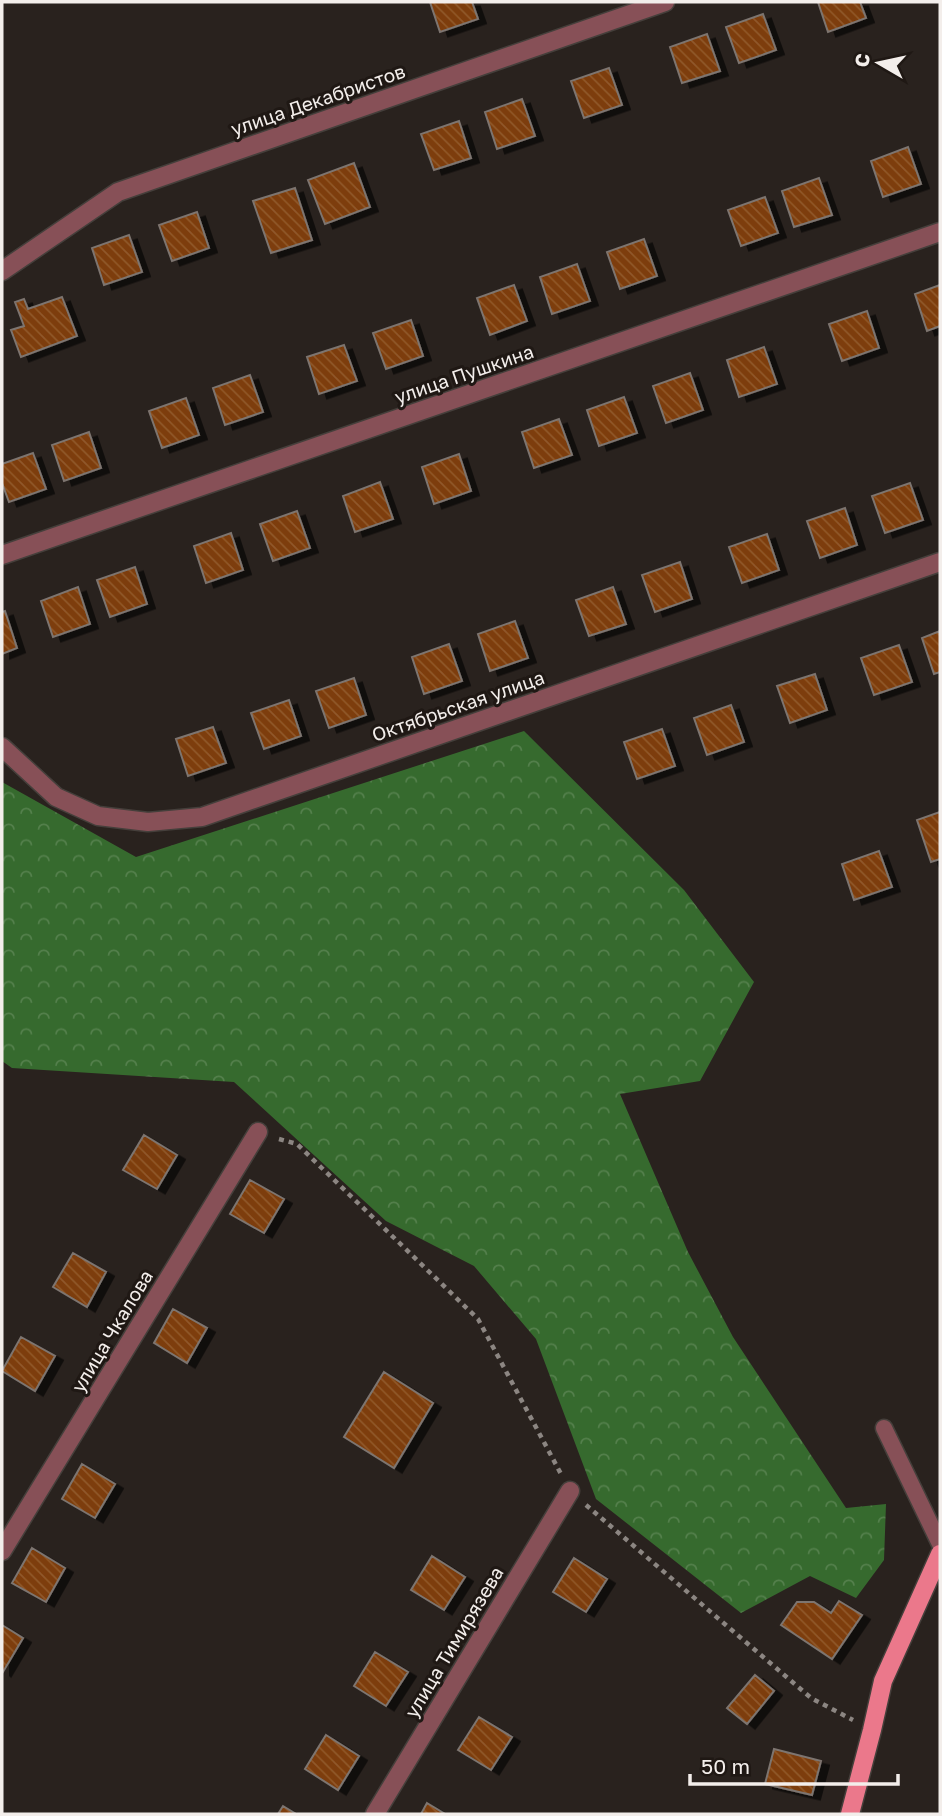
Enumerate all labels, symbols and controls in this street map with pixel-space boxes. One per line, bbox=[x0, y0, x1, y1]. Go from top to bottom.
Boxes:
north arrow bbox=[844, 28, 914, 98]
text: С bbox=[849, 52, 874, 69]
street label: улица Декабристов bbox=[228, 59, 408, 140]
street label: улица Пушкина bbox=[391, 339, 536, 408]
street label: Октябрьская улица bbox=[368, 665, 547, 746]
street label: улица Чкалова bbox=[66, 1265, 157, 1396]
street label: улица Тимирязева bbox=[399, 1562, 508, 1722]
scale bar bbox=[690, 1742, 898, 1786]
text: 50 m bbox=[701, 1753, 750, 1779]

